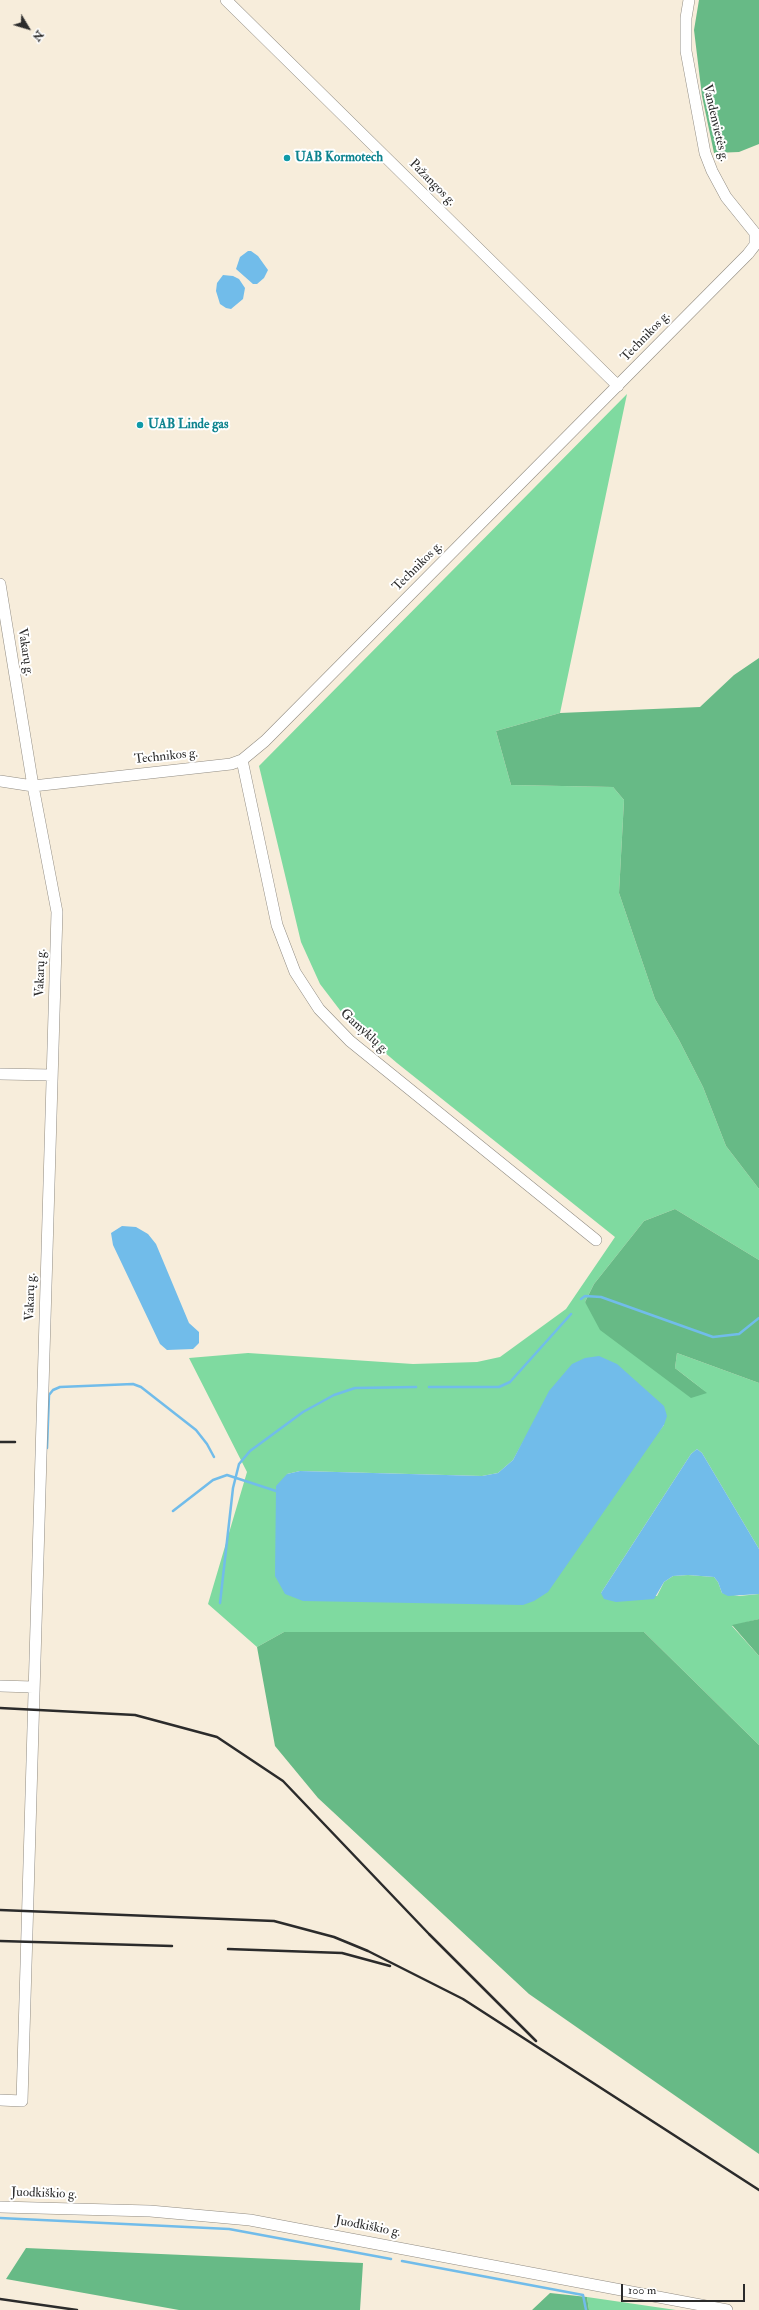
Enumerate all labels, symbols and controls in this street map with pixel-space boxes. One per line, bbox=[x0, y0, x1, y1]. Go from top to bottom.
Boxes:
north arrow bbox=[8, 8, 48, 48]
text: N bbox=[30, 28, 46, 44]
street label: Vandenvietės g. bbox=[699, 83, 731, 163]
place label: UAB Kormotech bbox=[295, 150, 383, 166]
marker: UAB Kormotech bbox=[282, 153, 292, 163]
street label: Pažangos g. bbox=[405, 156, 459, 210]
street label: Technikos g. bbox=[618, 309, 674, 365]
place label: UAB Linde gas bbox=[148, 417, 228, 433]
marker: UAB Linde gas bbox=[135, 420, 145, 430]
street label: Technikos g. bbox=[390, 539, 446, 595]
street label: Vakarų g. bbox=[14, 627, 36, 677]
street label: Technikos g. bbox=[133, 746, 199, 768]
street label: Vakarų g. bbox=[32, 949, 50, 997]
street label: Gamyklų g. bbox=[337, 1006, 391, 1058]
street label: Vakarų g. bbox=[22, 1273, 40, 1321]
street label: Juodkiškio g. bbox=[11, 2185, 77, 2203]
street label: Juodkiškio g. bbox=[334, 2213, 402, 2241]
scale bar bbox=[623, 2276, 747, 2302]
text: 100 m bbox=[628, 2283, 656, 2298]

